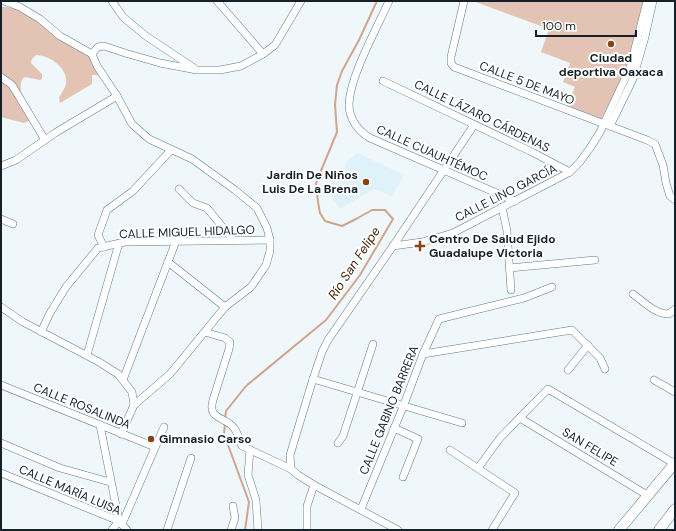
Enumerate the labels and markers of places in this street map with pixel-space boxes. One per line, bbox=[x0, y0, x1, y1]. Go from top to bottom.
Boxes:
marker: Ciudad deportiva Oaxaca bbox=[606, 39, 616, 49]
place label: Ciudad deportiva Oaxaca bbox=[559, 50, 663, 80]
place label: Jardin De Niños Luis De La Brena bbox=[262, 167, 358, 197]
marker: Jardin De Niños Luis De La Brena bbox=[361, 177, 371, 187]
place label: Centro De Salud Ejido Guadalupe Victoria bbox=[429, 231, 555, 261]
marker: Centro De Salud Ejido Guadalupe Victoria bbox=[414, 240, 426, 252]
place label: Gimnasio Carso bbox=[159, 431, 252, 447]
marker: Gimnasio Carso bbox=[146, 434, 156, 444]

